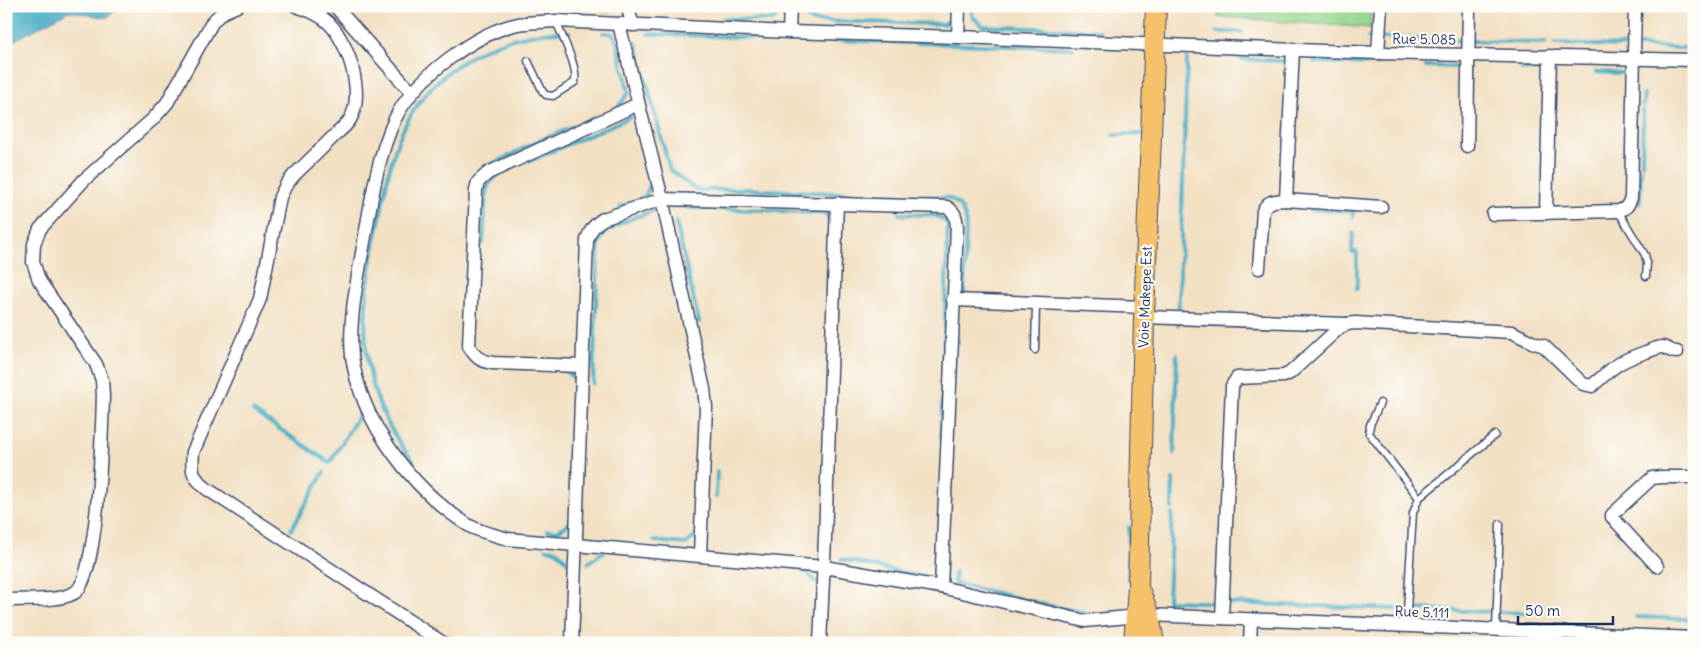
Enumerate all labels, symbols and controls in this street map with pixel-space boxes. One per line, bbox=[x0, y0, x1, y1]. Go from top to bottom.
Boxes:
street label: Rue 5.085 bbox=[1392, 29, 1456, 49]
street label: Voie Makepe Est bbox=[1134, 245, 1156, 348]
scale bar bbox=[1518, 594, 1612, 626]
text: 50 m bbox=[1525, 601, 1560, 620]
street label: Rue 5.111 bbox=[1394, 602, 1450, 622]

